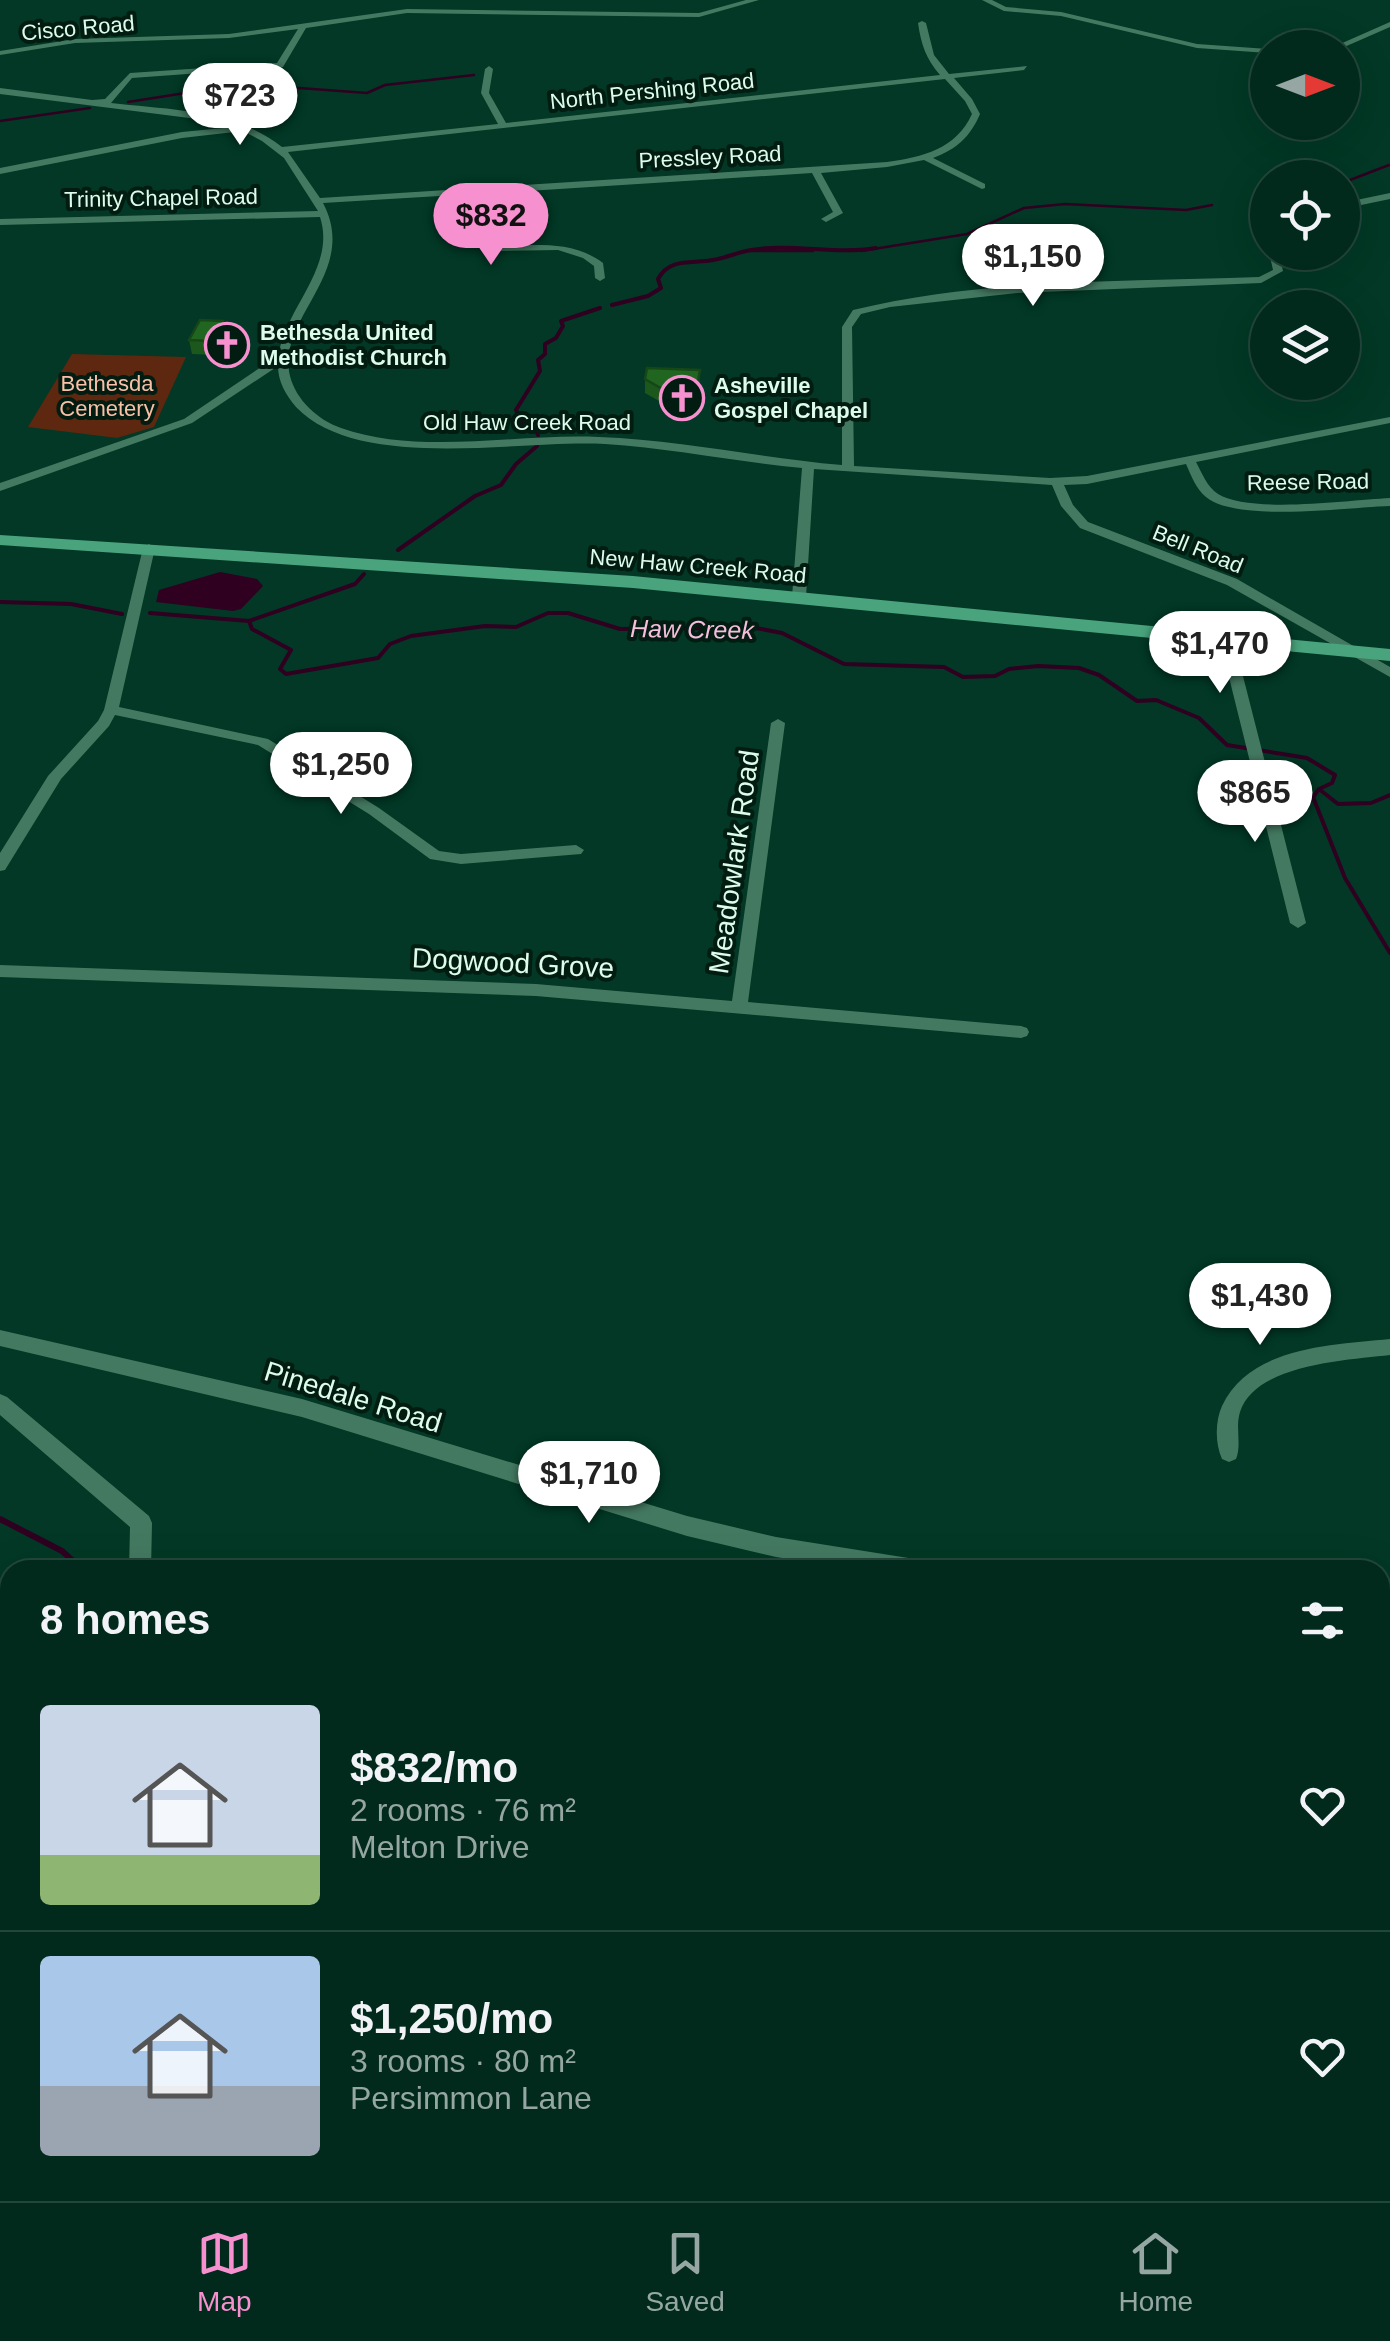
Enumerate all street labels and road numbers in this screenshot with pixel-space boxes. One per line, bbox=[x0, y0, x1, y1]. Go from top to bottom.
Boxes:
street label: Cisco Road bbox=[20, 11, 136, 45]
street label: North Pershing Road bbox=[549, 68, 755, 114]
street label: Pressley Road bbox=[638, 141, 782, 173]
street label: Trinity Chapel Road bbox=[64, 184, 258, 212]
street label: Old Haw Creek Road bbox=[423, 410, 631, 435]
street label: Reese Road bbox=[1247, 468, 1369, 496]
street label: Bell Road bbox=[1149, 520, 1247, 578]
street label: New Haw Creek Road bbox=[589, 544, 807, 588]
street label: Meadowlark Road bbox=[703, 748, 765, 976]
street label: Dogwood Grove bbox=[411, 942, 615, 984]
street label: Pinedale Road bbox=[261, 1355, 445, 1439]

